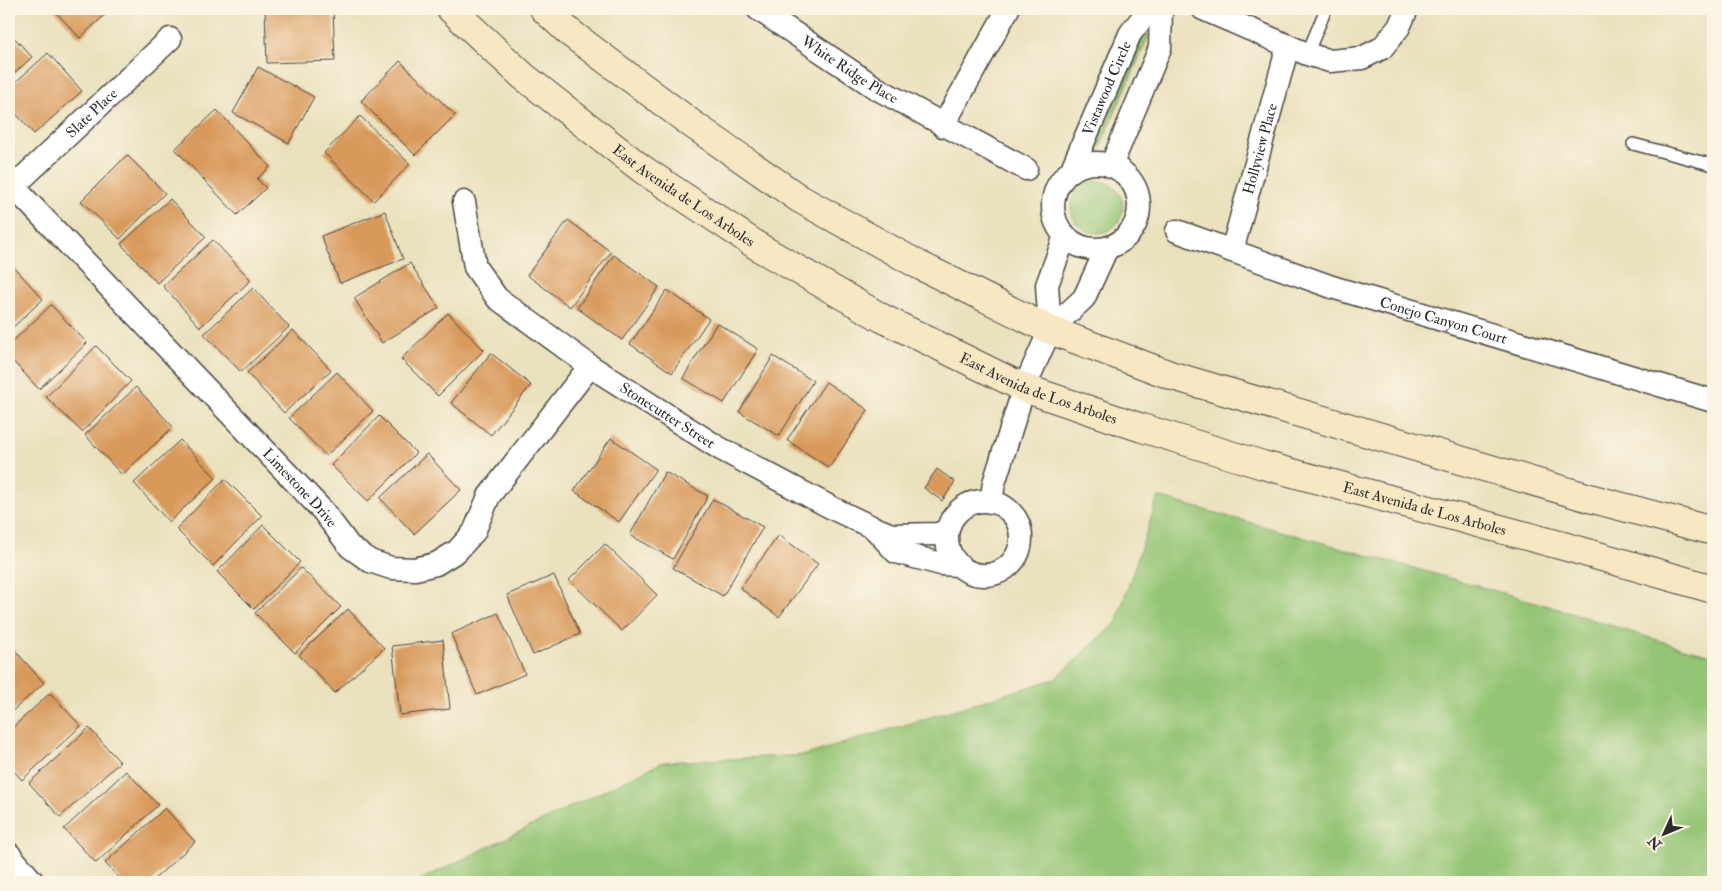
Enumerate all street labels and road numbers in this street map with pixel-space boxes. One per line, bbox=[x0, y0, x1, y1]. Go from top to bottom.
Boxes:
street label: White Ridge Place bbox=[797, 31, 901, 108]
street label: Vistawood Circle bbox=[1078, 38, 1136, 139]
street label: Slate Place bbox=[62, 84, 122, 142]
street label: Hollyview Place bbox=[1239, 101, 1282, 197]
street label: East Avenida de Los Arboles bbox=[609, 141, 758, 252]
street label: Conejo Canyon Court bbox=[1377, 293, 1509, 349]
street label: East Avenida de Los Arboles bbox=[956, 349, 1120, 429]
street label: Stonecutter Street bbox=[616, 378, 719, 453]
street label: Limestone Drive bbox=[258, 444, 341, 531]
street label: East Avenida de Los Arboles bbox=[1341, 478, 1508, 540]

